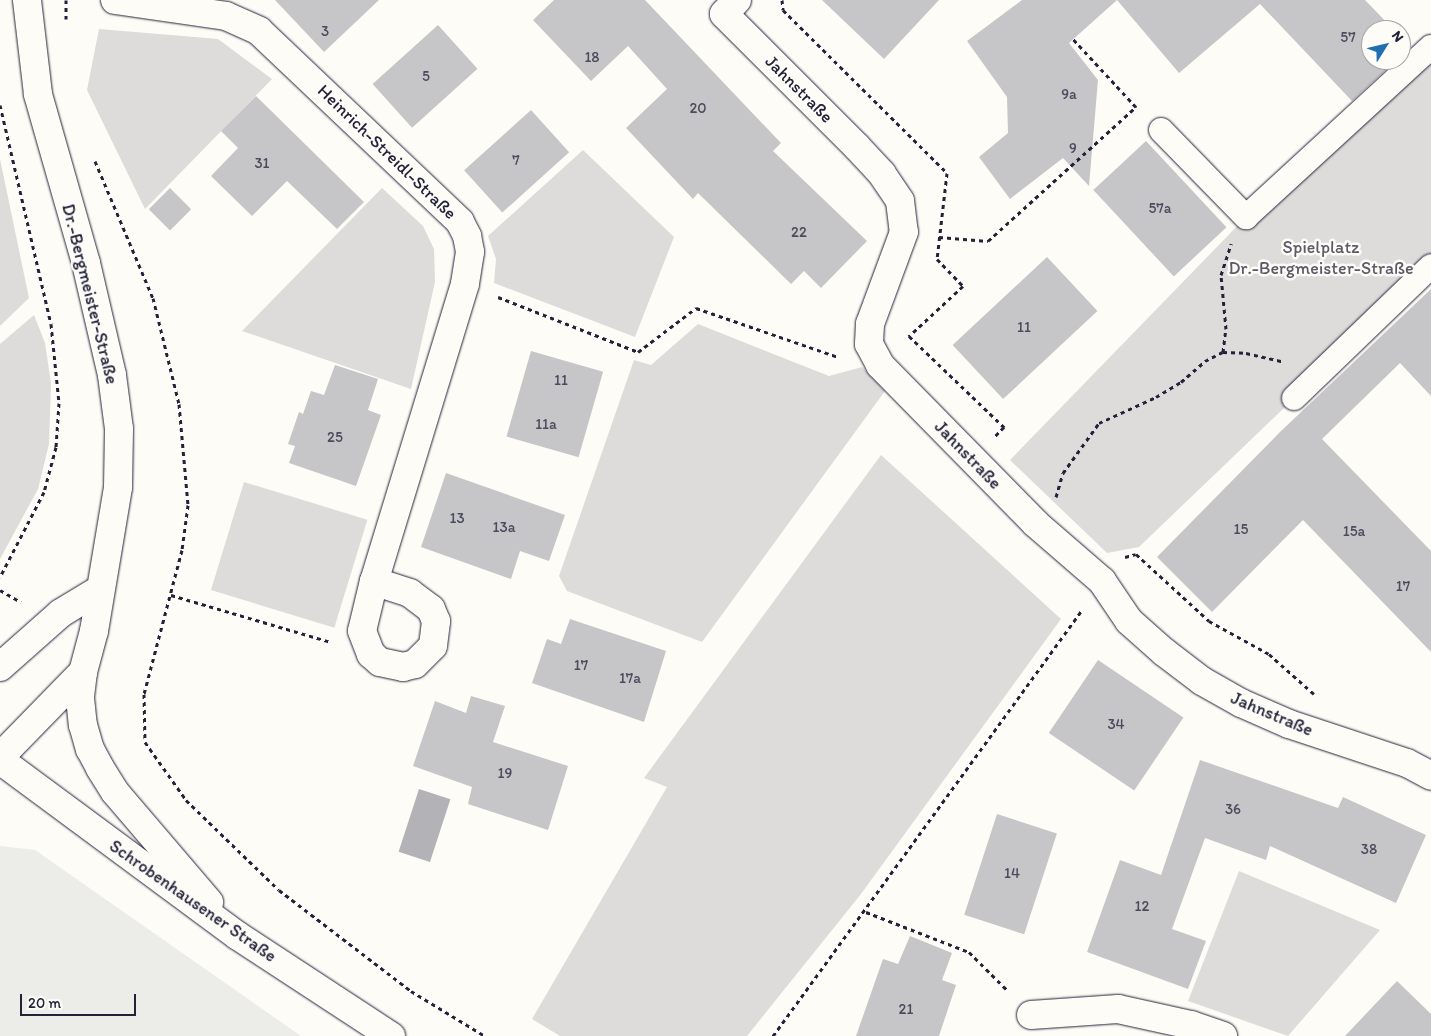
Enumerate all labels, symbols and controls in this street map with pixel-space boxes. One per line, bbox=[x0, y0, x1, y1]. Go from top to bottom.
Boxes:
north arrow bbox=[1361, 20, 1411, 70]
house number: 3 bbox=[321, 23, 329, 41]
text: N bbox=[1388, 28, 1407, 45]
house number: 57 bbox=[1340, 29, 1356, 47]
house number: 18 bbox=[584, 49, 600, 67]
street label: Jahnstraße bbox=[761, 51, 837, 127]
house number: 5 bbox=[422, 68, 430, 86]
street label: Heinrich-Streidl-Straße bbox=[313, 80, 461, 224]
house number: 9a bbox=[1061, 86, 1077, 104]
house number: 20 bbox=[689, 100, 707, 118]
house number: 9 bbox=[1069, 140, 1077, 158]
house number: 7 bbox=[512, 152, 520, 170]
house number: 31 bbox=[254, 155, 270, 173]
house number: 57a bbox=[1148, 200, 1172, 218]
street label: Dr.-Bergmeister-Straße bbox=[57, 202, 123, 386]
house number: 22 bbox=[791, 224, 807, 242]
park label: Spielplatz Dr.-Bergmeister-Straße bbox=[1228, 237, 1414, 280]
house number: 11 bbox=[1017, 319, 1031, 337]
house number: 11 bbox=[554, 372, 568, 390]
house number: 11a bbox=[535, 416, 557, 434]
street label: Jahnstraße bbox=[930, 416, 1006, 494]
house number: 25 bbox=[327, 429, 343, 447]
house number: 13 bbox=[449, 510, 465, 528]
house number: 13a bbox=[493, 519, 515, 537]
house number: 15 bbox=[1234, 521, 1248, 539]
house number: 15a bbox=[1343, 523, 1365, 541]
house number: 17 bbox=[1396, 578, 1410, 596]
house number: 17 bbox=[574, 657, 588, 675]
house number: 17a bbox=[619, 670, 641, 688]
street label: Jahnstraße bbox=[1228, 687, 1316, 741]
house number: 34 bbox=[1107, 716, 1125, 734]
house number: 19 bbox=[498, 765, 512, 783]
house number: 36 bbox=[1225, 801, 1241, 819]
street label: Schrobenhausener Straße bbox=[105, 835, 281, 967]
house number: 38 bbox=[1361, 841, 1377, 859]
house number: 14 bbox=[1004, 865, 1020, 883]
house number: 12 bbox=[1135, 898, 1149, 916]
scale bar bbox=[22, 984, 139, 1016]
text: 20 m bbox=[28, 994, 61, 1012]
house number: 21 bbox=[899, 1001, 913, 1019]

